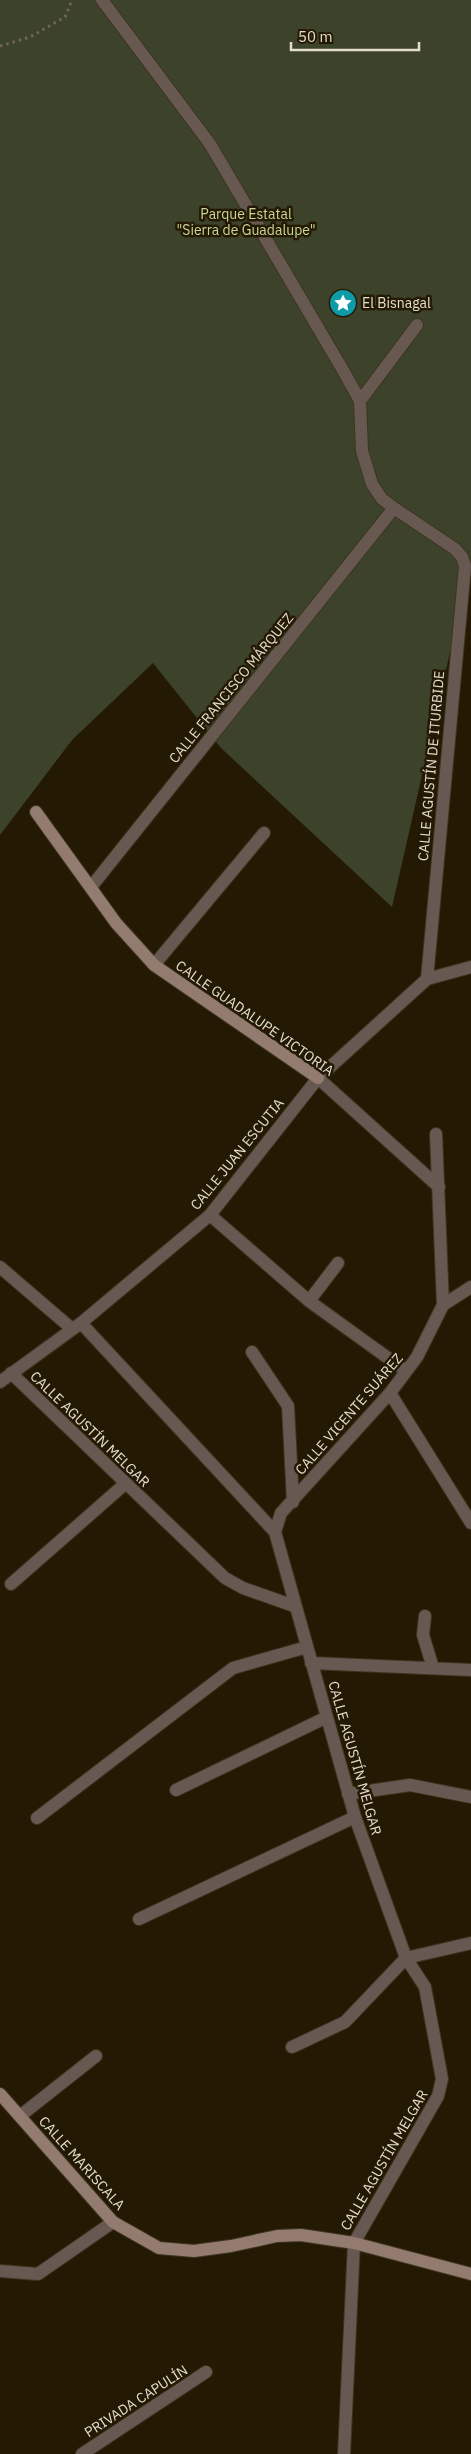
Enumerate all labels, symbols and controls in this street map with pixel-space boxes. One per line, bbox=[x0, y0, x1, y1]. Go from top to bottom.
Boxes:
scale bar bbox=[291, 20, 418, 52]
text: 50 m bbox=[298, 27, 333, 46]
park label: Parque Estatal "Sierra de Guadalupe" bbox=[176, 205, 316, 239]
place icon: El Bisnagal bbox=[328, 288, 358, 318]
place label: El Bisnagal bbox=[362, 294, 431, 312]
street label: CALLE FRANCISCO MÁRQUEZ bbox=[164, 609, 297, 767]
street label: CALLE AGUSTÍN DE ITURBIDE bbox=[413, 670, 448, 862]
street label: CALLE GUADALUPE VICTORIA bbox=[172, 956, 338, 1080]
street label: CALLE JUAN ESCUTIA bbox=[186, 1094, 288, 1214]
street label: CALLE VICENTE SUÁREZ bbox=[291, 1349, 407, 1478]
street label: CALLE AGUSTÍN MELGAR bbox=[26, 1366, 154, 1491]
street label: CALLE AGUSTÍN MELGAR bbox=[324, 1679, 387, 1837]
street label: CALLE AGUSTÍN MELGAR bbox=[335, 2086, 432, 2234]
street label: CALLE MARISCALA bbox=[35, 2112, 129, 2214]
street label: PRIVADA CAPULÍN bbox=[80, 2360, 191, 2441]

